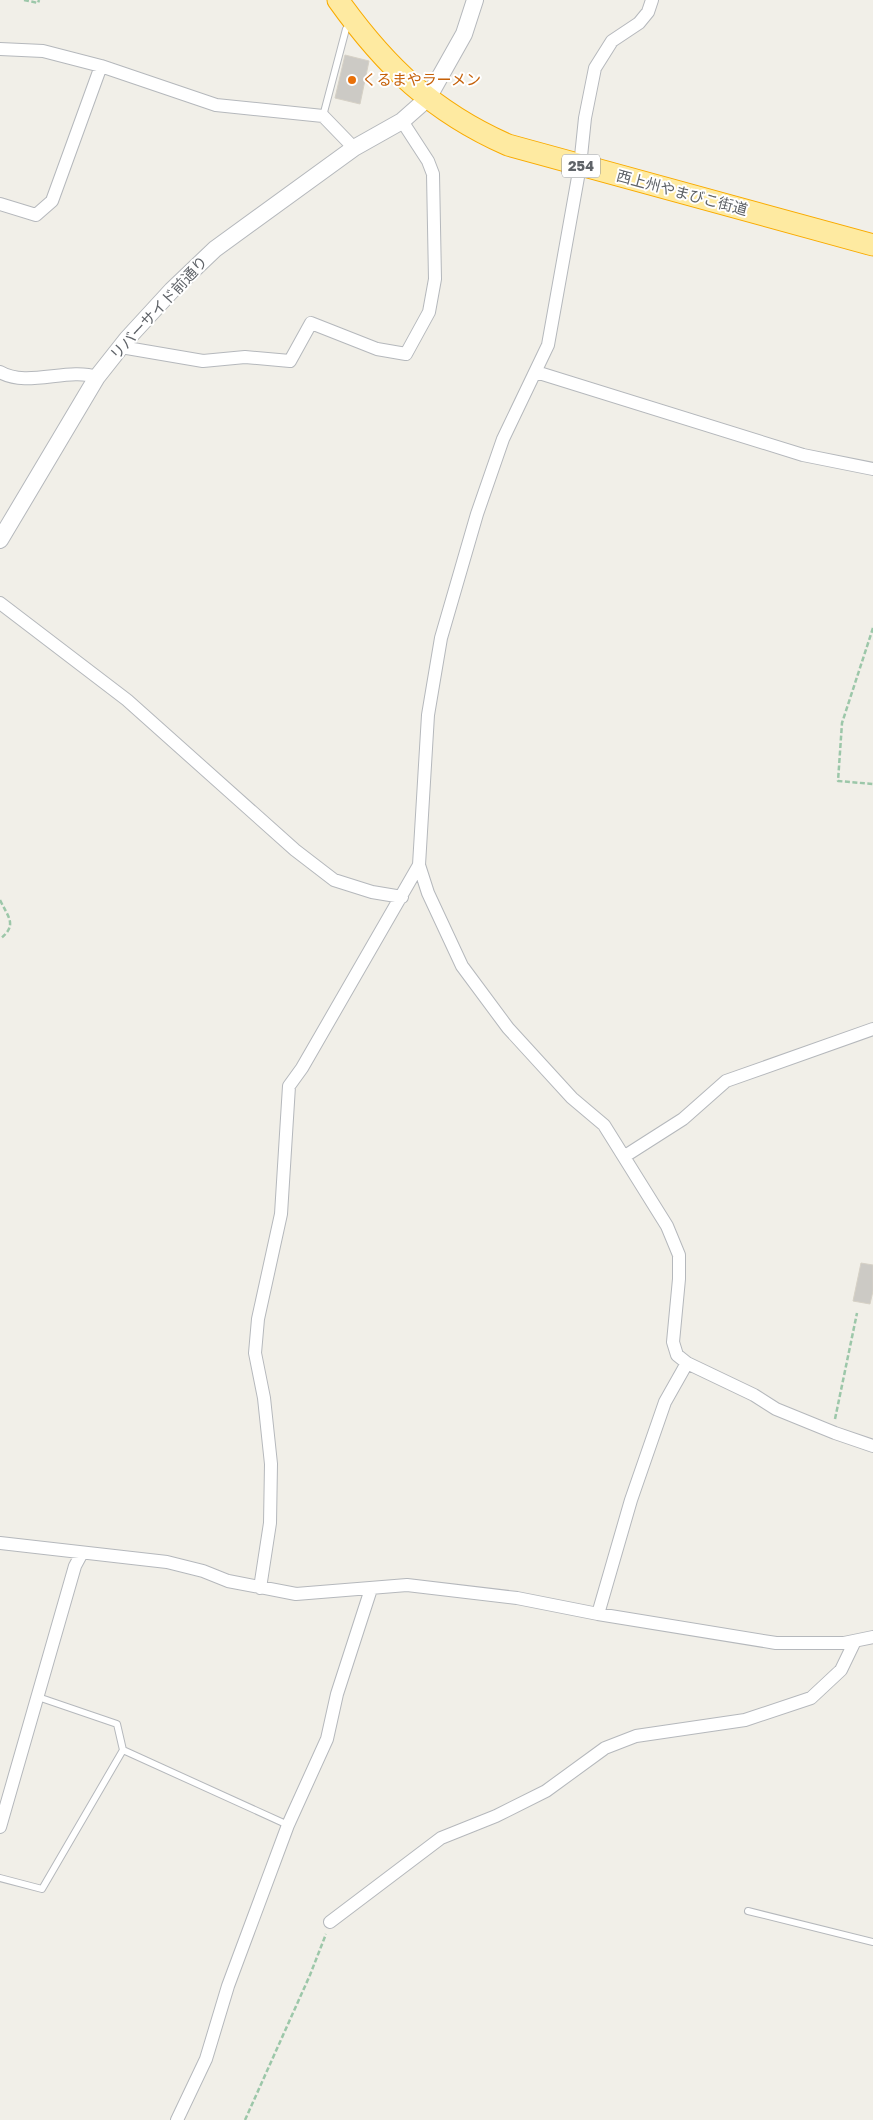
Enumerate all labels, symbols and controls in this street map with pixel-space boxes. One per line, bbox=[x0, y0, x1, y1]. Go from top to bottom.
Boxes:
place label: くるまやラーメン bbox=[362, 70, 481, 88]
marker: くるまやラーメン bbox=[346, 74, 358, 86]
road number: 254 bbox=[562, 154, 600, 178]
street label: 西上州やまびこ街道 bbox=[615, 166, 750, 218]
street label: リバーサイド前通り bbox=[106, 252, 211, 363]

